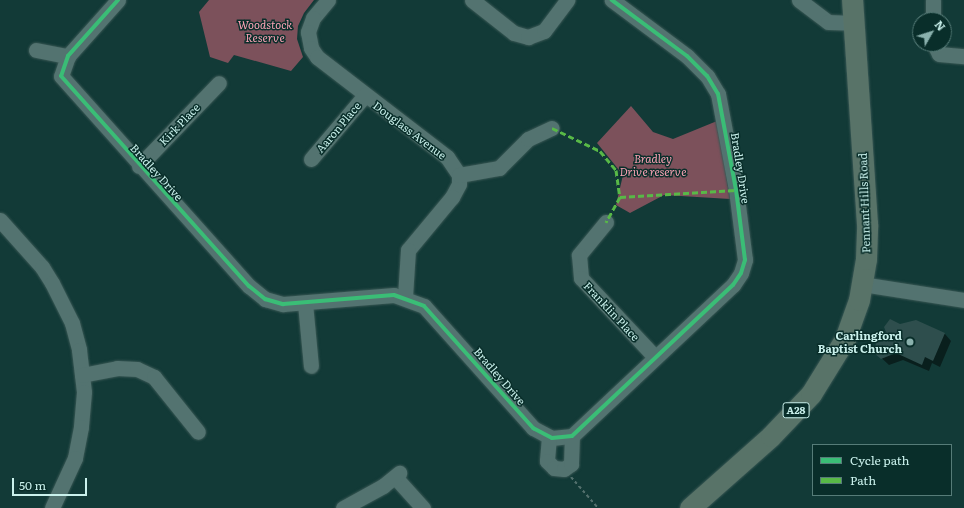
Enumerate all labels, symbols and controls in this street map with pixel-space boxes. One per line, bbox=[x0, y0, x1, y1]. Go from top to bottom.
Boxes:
north arrow bbox=[912, 12, 952, 52]
text: N bbox=[931, 16, 950, 34]
park label: Woodstock Reserve bbox=[238, 18, 292, 44]
street label: Douglass Avenue bbox=[371, 98, 449, 162]
street label: Aaron Place bbox=[313, 99, 363, 155]
street label: Kirk Place bbox=[156, 100, 202, 148]
street label: Bradley Drive bbox=[729, 132, 753, 204]
street label: Bradley Drive bbox=[128, 141, 186, 203]
park label: Bradley Drive reserve bbox=[619, 152, 687, 178]
street label: Pennant Hills Road bbox=[856, 153, 872, 253]
street label: Franklin Place bbox=[581, 279, 643, 343]
place label: Carlingford Baptist Church bbox=[818, 329, 902, 355]
marker: Carlingford Baptist Church bbox=[905, 337, 915, 347]
street label: Bradley Drive bbox=[472, 345, 528, 407]
road number: A28 bbox=[782, 402, 810, 418]
legend bbox=[812, 444, 952, 496]
text: Cycle path bbox=[850, 451, 910, 469]
scale bar bbox=[14, 470, 89, 496]
text: Path bbox=[850, 471, 876, 489]
text: 50 m bbox=[19, 476, 46, 494]

